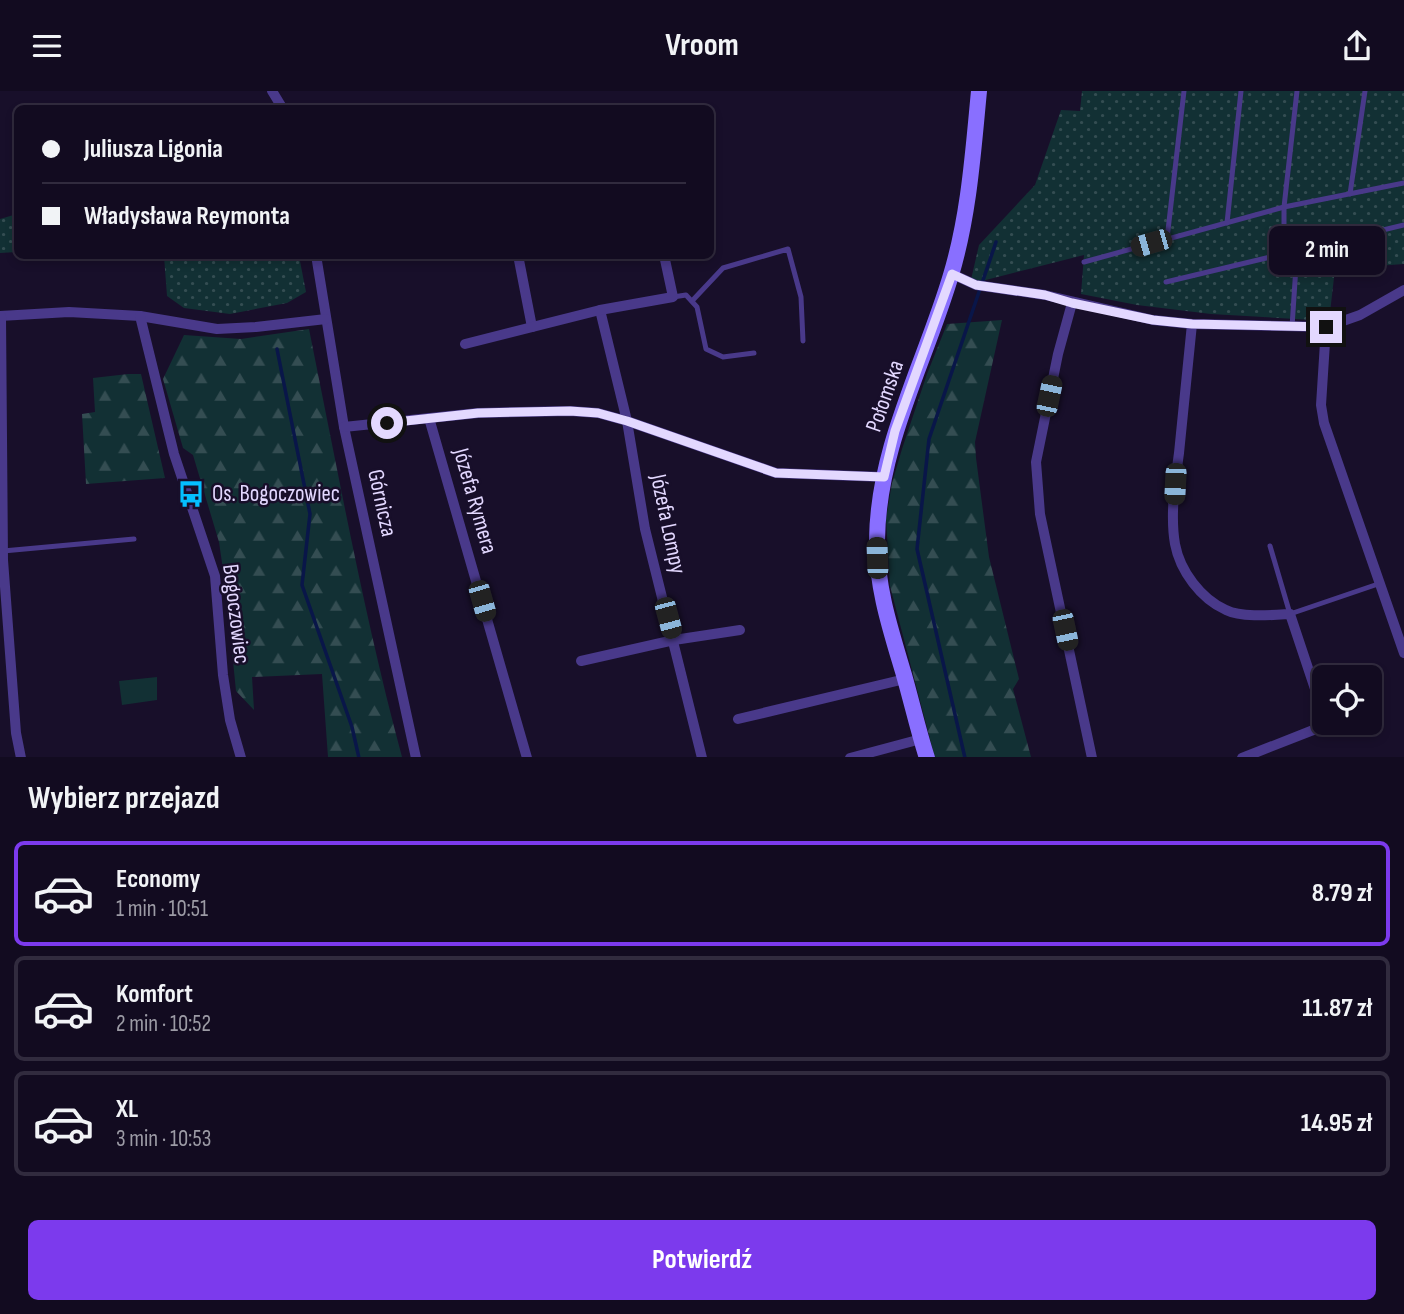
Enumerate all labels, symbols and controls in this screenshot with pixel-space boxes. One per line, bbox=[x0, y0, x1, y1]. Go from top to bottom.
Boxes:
text: Vroom bbox=[665, 26, 739, 65]
icon: menu bbox=[28, 27, 66, 65]
icon: share bbox=[1338, 27, 1376, 65]
text: Juliusza Ligonia bbox=[84, 134, 223, 165]
text: Władysława Reymonta bbox=[84, 201, 290, 232]
callout: 2 min bbox=[1268, 225, 1384, 275]
car bbox=[1128, 227, 1175, 259]
text: 2 min bbox=[1305, 236, 1349, 264]
route end bbox=[1310, 311, 1342, 343]
street label: Połomska bbox=[860, 357, 910, 435]
car bbox=[1035, 373, 1064, 419]
route start bbox=[371, 407, 403, 439]
street label: Józefa Rymera bbox=[446, 444, 503, 557]
car bbox=[1164, 462, 1187, 506]
street label: Górnicza bbox=[361, 467, 403, 539]
street label: Józefa Lompy bbox=[644, 471, 692, 576]
bus stop icon: Os. Bogoczowiec bbox=[176, 479, 206, 509]
place label: Os. Bogoczowiec bbox=[212, 480, 340, 508]
car bbox=[866, 537, 889, 579]
street label: Bogoczowiec bbox=[216, 562, 256, 666]
car bbox=[467, 578, 498, 624]
car bbox=[653, 595, 684, 641]
car bbox=[1051, 607, 1080, 653]
map controls bbox=[1312, 665, 1382, 735]
button: locate bbox=[1312, 665, 1382, 735]
text: Wybierz przejazd bbox=[28, 779, 220, 818]
icon: car bbox=[32, 862, 95, 925]
text: Economy bbox=[116, 864, 200, 895]
text: 8.79 zł bbox=[1312, 878, 1372, 909]
text: 1 min · 10:51 bbox=[116, 895, 208, 923]
icon: car bbox=[32, 977, 95, 1040]
text: Komfort bbox=[116, 979, 193, 1010]
text: 11.87 zł bbox=[1302, 993, 1372, 1024]
text: 2 min · 10:52 bbox=[116, 1010, 211, 1038]
icon: car bbox=[32, 1092, 95, 1155]
text: XL bbox=[116, 1094, 138, 1125]
text: 14.95 zł bbox=[1301, 1108, 1372, 1139]
text: 3 min · 10:53 bbox=[116, 1125, 211, 1153]
button: Potwierdź bbox=[28, 1220, 1376, 1300]

